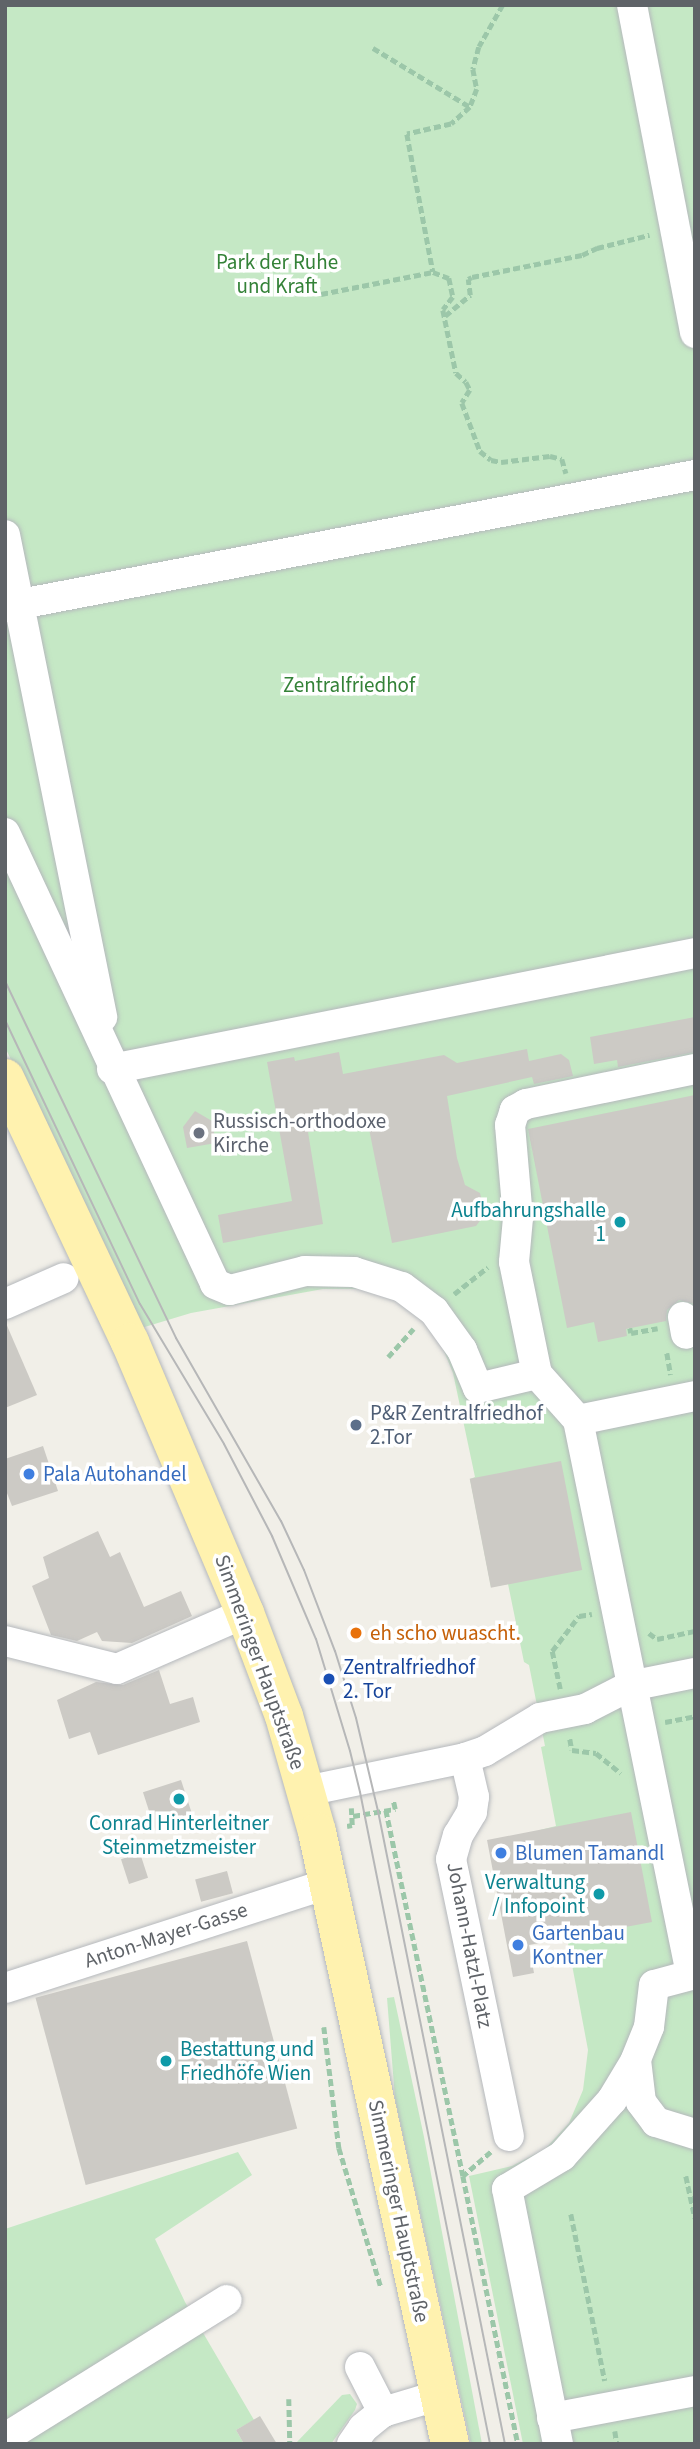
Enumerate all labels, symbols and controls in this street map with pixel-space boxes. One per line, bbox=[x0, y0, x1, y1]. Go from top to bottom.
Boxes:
park label: Park der Ruhe und Kraft bbox=[216, 249, 338, 299]
park label: Zentralfriedhof bbox=[283, 672, 415, 698]
place label: Russisch-orthodoxe Kirche bbox=[213, 1108, 386, 1158]
marker: Russisch-orthodoxe Kirche bbox=[191, 1125, 207, 1141]
place label: Aufbahrungshalle 1 bbox=[451, 1197, 606, 1247]
marker: Aufbahrungshalle 1 bbox=[612, 1214, 628, 1230]
place label: P&R Zentralfriedhof 2.Tor bbox=[370, 1400, 543, 1450]
marker: P&R Zentralfriedhof 2.Tor bbox=[348, 1417, 364, 1433]
place label: Pala Autohandel bbox=[43, 1461, 187, 1487]
marker: Pala Autohandel bbox=[21, 1466, 37, 1482]
street label: Simmeringer Hauptstraße bbox=[209, 1551, 311, 1773]
place label: eh scho wuascht. bbox=[370, 1620, 521, 1646]
marker: eh scho wuascht. bbox=[348, 1625, 364, 1641]
place label: Zentralfriedhof 2. Tor bbox=[343, 1654, 475, 1704]
marker: Zentralfriedhof 2. Tor bbox=[321, 1671, 337, 1687]
marker: Conrad Hinterleitner Steinmetzmeister bbox=[171, 1791, 187, 1807]
place label: Conrad Hinterleitner Steinmetzmeister bbox=[89, 1810, 269, 1860]
place label: Blumen Tamandl bbox=[515, 1840, 664, 1866]
marker: Blumen Tamandl bbox=[493, 1845, 509, 1861]
street label: Johann-Hatzl-Platz bbox=[442, 1860, 498, 2030]
place label: Verwaltung / Infopoint bbox=[485, 1869, 585, 1919]
marker: Verwaltung / Infopoint bbox=[591, 1886, 607, 1902]
street label: Anton-Mayer-Gasse bbox=[81, 1897, 251, 1973]
place label: Gartenbau Kontner bbox=[532, 1920, 625, 1970]
marker: Gartenbau Kontner bbox=[510, 1937, 526, 1953]
place label: Bestattung und Friedhöfe Wien bbox=[180, 2036, 314, 2086]
marker: Bestattung und Friedhöfe Wien bbox=[158, 2053, 174, 2069]
street label: Simmeringer Hauptstraße bbox=[363, 2097, 435, 2325]

